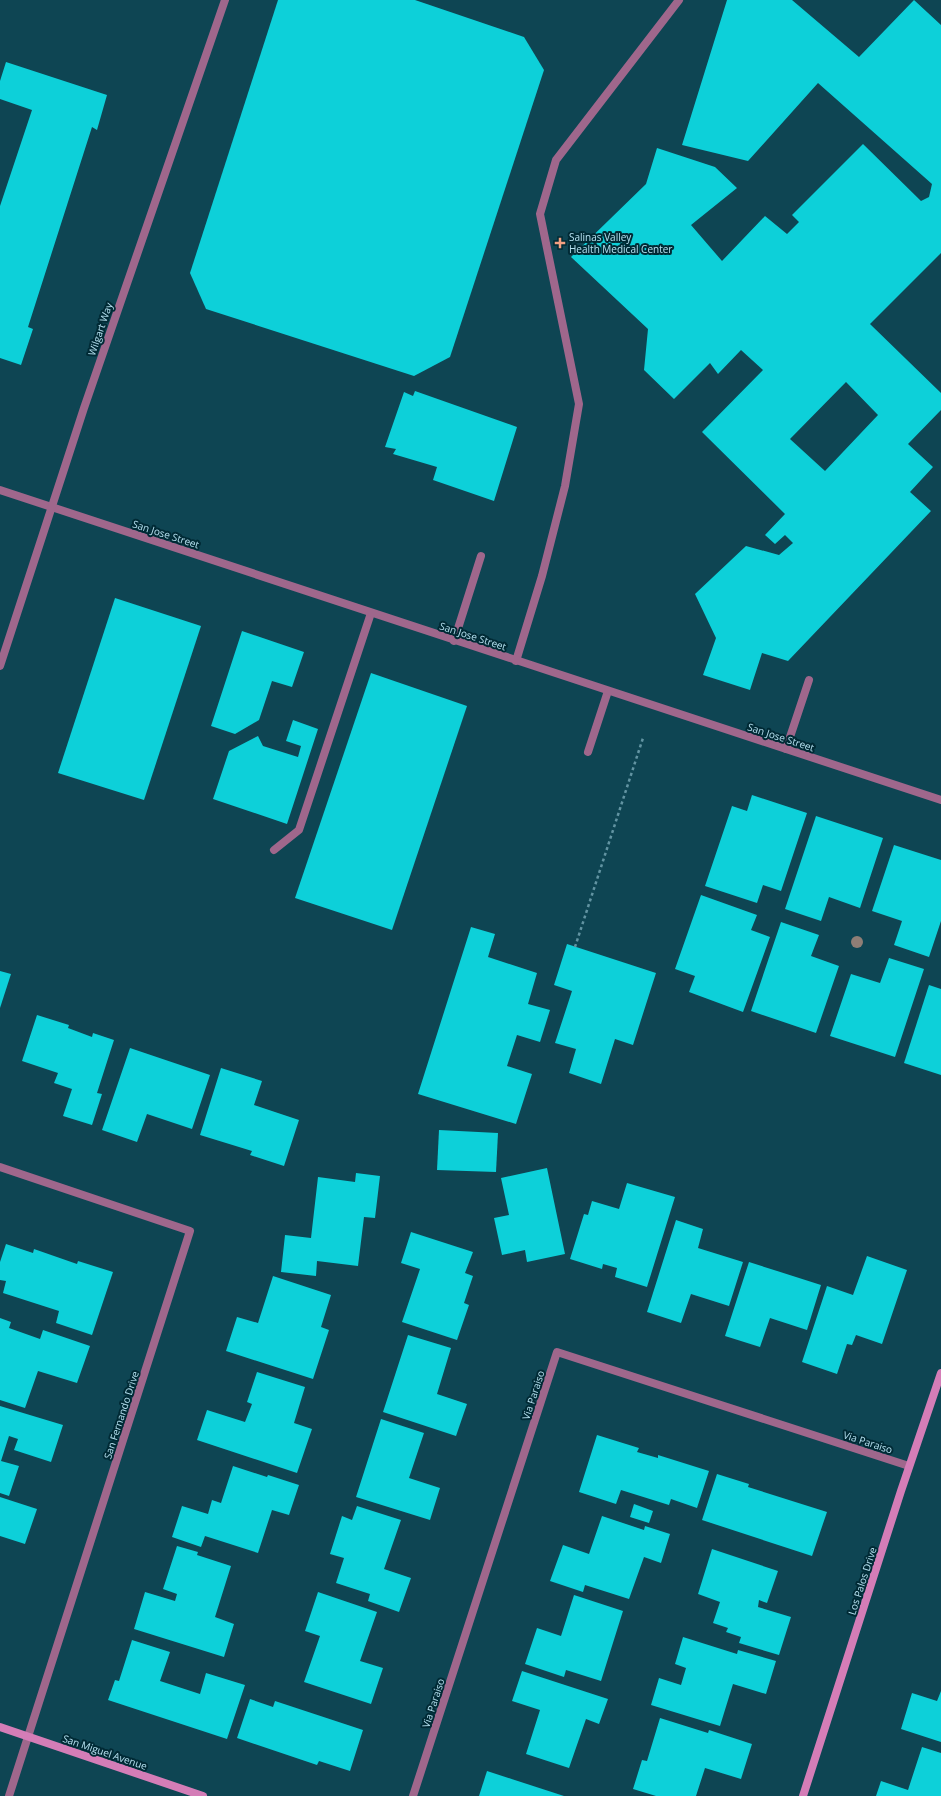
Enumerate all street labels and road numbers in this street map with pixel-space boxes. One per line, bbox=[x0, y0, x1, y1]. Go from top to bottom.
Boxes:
street label: Wilgart Way bbox=[84, 300, 116, 357]
street label: San Jose Street bbox=[131, 517, 202, 552]
street label: San Jose Street bbox=[438, 619, 509, 654]
street label: San Jose Street bbox=[746, 720, 817, 755]
street label: San Fernando Drive bbox=[100, 1369, 142, 1461]
street label: Via Paraiso bbox=[518, 1369, 548, 1421]
street label: Via Paraiso bbox=[842, 1427, 894, 1457]
street label: Los Palos Drive bbox=[844, 1545, 880, 1617]
street label: Via Paraiso bbox=[418, 1677, 448, 1729]
street label: San Miguel Avenue bbox=[61, 1731, 149, 1773]

